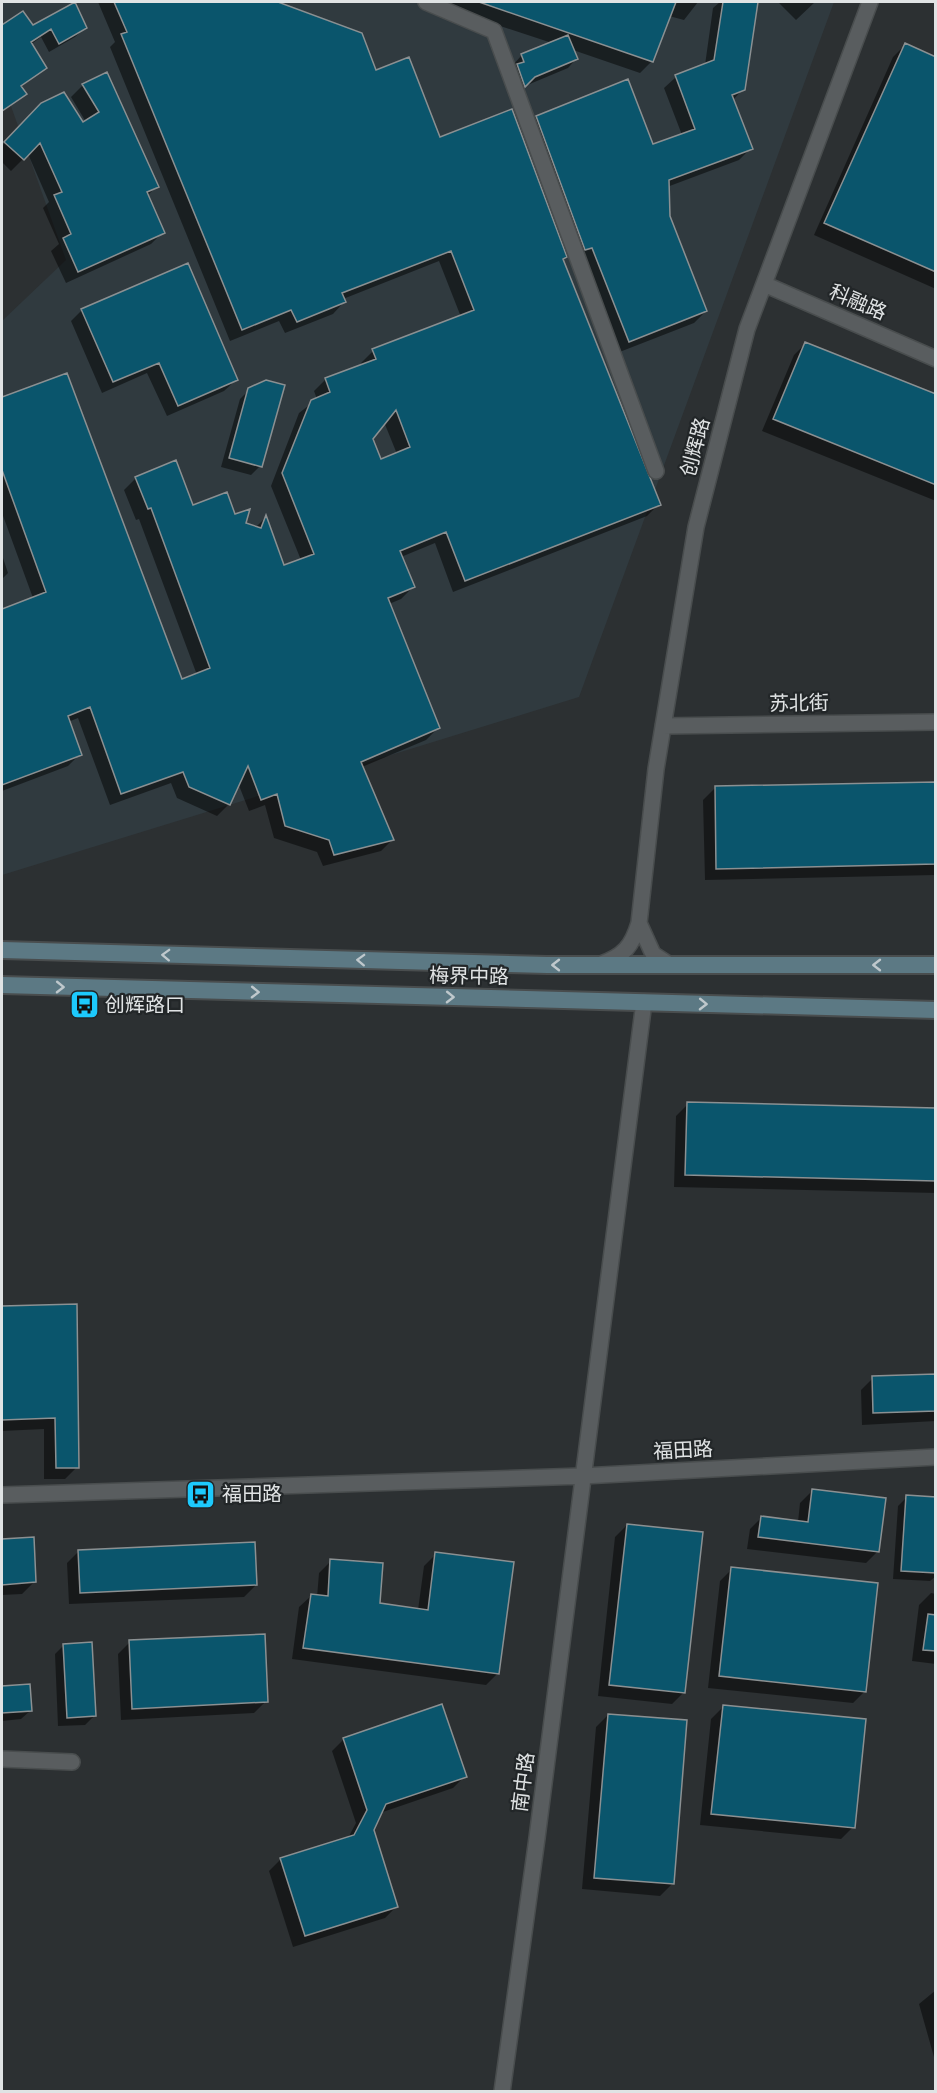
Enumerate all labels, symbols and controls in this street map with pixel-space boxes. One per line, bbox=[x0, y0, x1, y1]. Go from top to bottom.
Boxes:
street label: 科融路 bbox=[825, 280, 890, 328]
street label: 创辉路 bbox=[677, 415, 717, 480]
street label: 苏北街 bbox=[769, 691, 829, 719]
one-way arrow bbox=[162, 949, 171, 961]
one-way arrow bbox=[357, 954, 366, 967]
one-way arrow bbox=[552, 959, 561, 971]
one-way arrow bbox=[873, 959, 882, 971]
street label: 梅界中路 bbox=[429, 964, 509, 992]
one-way arrow bbox=[55, 981, 64, 993]
one-way arrow bbox=[250, 986, 259, 998]
bus stop icon: 创辉路口 bbox=[68, 989, 100, 1021]
one-way arrow bbox=[445, 991, 454, 1003]
place label: 创辉路口 bbox=[105, 994, 185, 1020]
one-way arrow bbox=[698, 997, 707, 1010]
street label: 福田路 bbox=[652, 1437, 714, 1467]
bus stop icon: 福田路 bbox=[185, 1478, 217, 1510]
place label: 福田路 bbox=[222, 1483, 282, 1509]
street label: 南中路 bbox=[508, 1751, 542, 1814]

